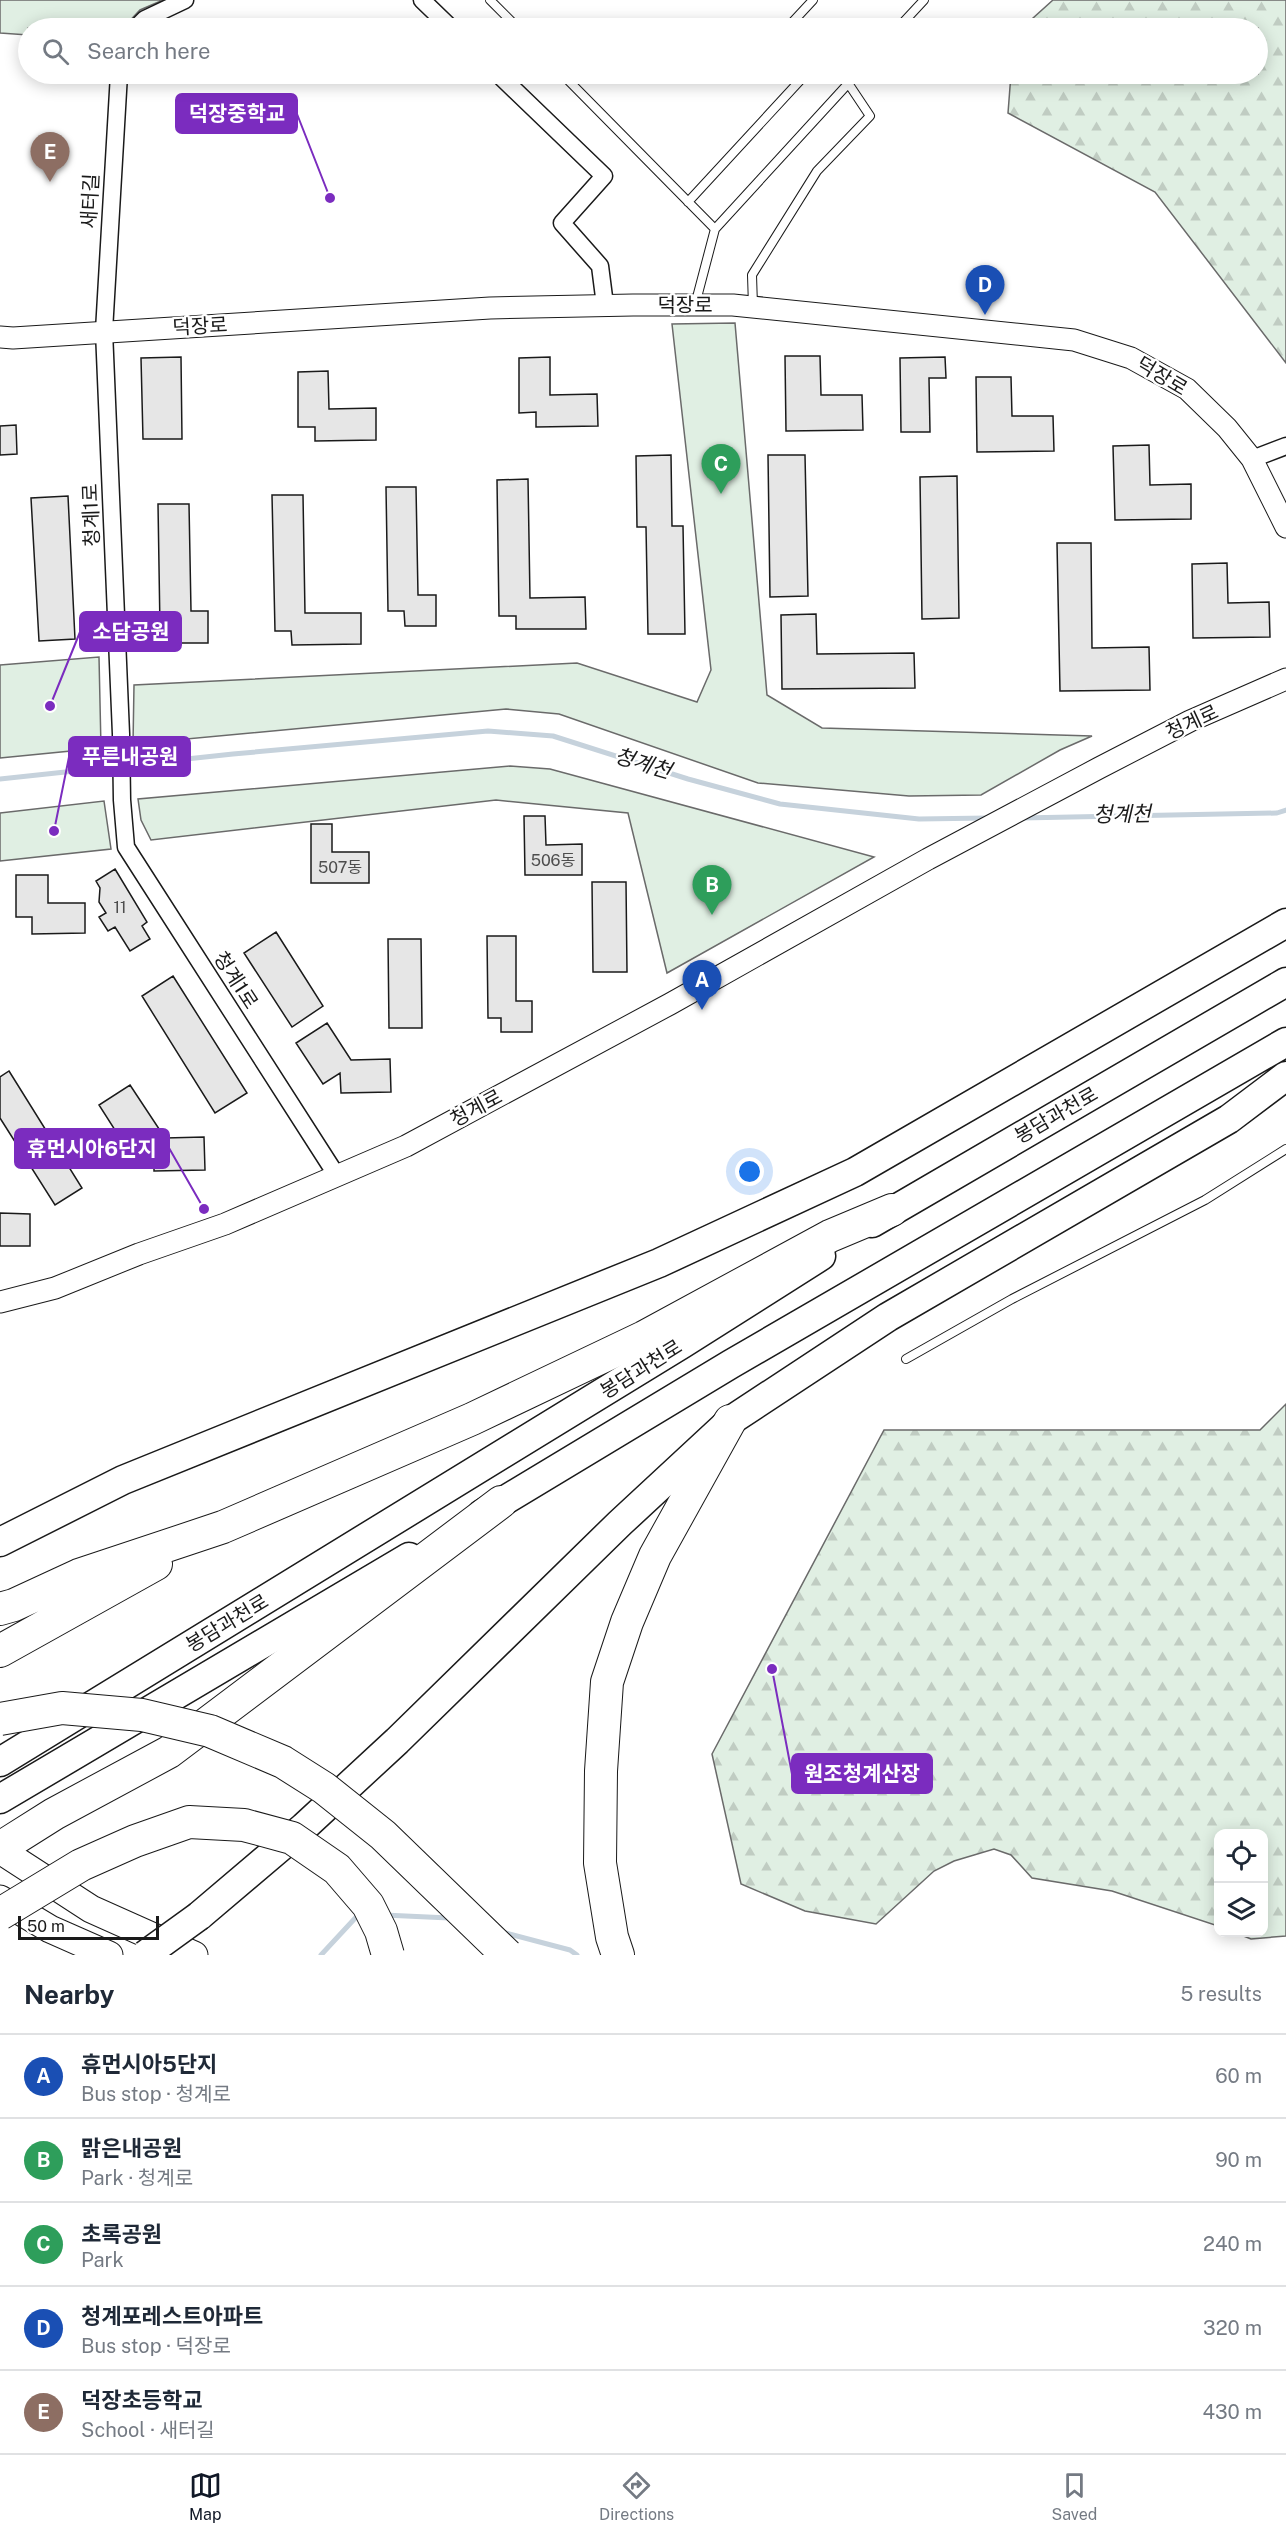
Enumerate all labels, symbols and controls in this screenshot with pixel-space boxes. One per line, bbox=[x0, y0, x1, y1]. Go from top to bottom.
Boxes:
search box bbox=[18, 18, 1268, 84]
icon: search bbox=[39, 35, 72, 68]
text: Search here bbox=[87, 38, 211, 64]
callout: 덕장중학교 bbox=[176, 94, 297, 133]
text: 덕장중학교 bbox=[189, 101, 285, 126]
pin: E bbox=[31, 132, 70, 182]
street label: 새터길 bbox=[77, 173, 103, 229]
pin: D bbox=[966, 266, 1004, 315]
street label: 덕장로 bbox=[657, 293, 713, 317]
street label: 덕장로 bbox=[172, 313, 228, 339]
street label: 덕장로 bbox=[1132, 351, 1192, 401]
pin: C bbox=[702, 444, 740, 494]
street label: 청계1로 bbox=[78, 483, 104, 547]
callout: 소담공원 bbox=[80, 612, 181, 651]
text: 소담공원 bbox=[92, 619, 170, 644]
street label: 청계로 bbox=[1162, 699, 1222, 745]
callout: 푸른내공원 bbox=[69, 737, 190, 776]
water label: 청계천 bbox=[612, 743, 677, 784]
text: 푸른내공원 bbox=[82, 744, 178, 769]
water label: 청계천 bbox=[1093, 801, 1154, 827]
house number: 506동 bbox=[531, 851, 576, 870]
house number: 507동 bbox=[318, 858, 362, 877]
pin: B bbox=[692, 866, 732, 915]
house number: 11 bbox=[113, 898, 127, 917]
street label: 청계1로 bbox=[209, 947, 263, 1013]
pin: A bbox=[682, 960, 722, 1010]
street label: 봉담과천로 bbox=[1010, 1082, 1102, 1148]
street label: 청계로 bbox=[446, 1084, 506, 1132]
callout: 휴먼시아6단지 bbox=[15, 1129, 169, 1168]
text: 휴먼시아6단지 bbox=[27, 1136, 157, 1161]
your location bbox=[735, 1157, 764, 1186]
street label: 봉담과천로 bbox=[596, 1334, 686, 1404]
street label: 봉담과천로 bbox=[181, 1589, 273, 1657]
callout: 원조청계산장 bbox=[792, 1754, 932, 1793]
text: 원조청계산장 bbox=[804, 1761, 920, 1786]
map controls bbox=[1214, 1829, 1268, 1937]
button: locate bbox=[1214, 1829, 1268, 1883]
button: layers bbox=[1214, 1883, 1268, 1937]
scale bar bbox=[18, 1913, 159, 1940]
text: 50 m bbox=[27, 1917, 65, 1936]
text: Nearby bbox=[24, 1979, 114, 2010]
text: 5 results bbox=[1180, 1982, 1262, 2006]
text: 휴먼시아5단지 bbox=[81, 2051, 217, 2077]
text: A bbox=[36, 2064, 51, 2088]
text: 60 m bbox=[1215, 2064, 1262, 2088]
text: Bus stop · 청계로 bbox=[81, 2082, 231, 2106]
text: 맑은내공원 bbox=[81, 2135, 182, 2161]
text: B bbox=[37, 2148, 50, 2172]
text: 90 m bbox=[1215, 2148, 1262, 2172]
text: Park · 청계로 bbox=[81, 2166, 193, 2190]
text: 초록공원 bbox=[81, 2221, 162, 2247]
text: C bbox=[36, 2232, 51, 2256]
text: 240 m bbox=[1203, 2232, 1262, 2256]
text: Park bbox=[81, 2248, 124, 2272]
text: 청계포레스트아파트 bbox=[81, 2303, 263, 2329]
text: D bbox=[36, 2316, 51, 2340]
text: 320 m bbox=[1203, 2316, 1262, 2340]
text: Bus stop · 덕장로 bbox=[81, 2334, 231, 2358]
text: 덕장초등학교 bbox=[81, 2387, 202, 2413]
text: E bbox=[37, 2400, 50, 2424]
text: 430 m bbox=[1203, 2400, 1262, 2424]
text: School · 새터길 bbox=[81, 2418, 215, 2442]
tab: Map bbox=[189, 2469, 222, 2524]
tab: Directions bbox=[599, 2469, 674, 2524]
tab: Saved bbox=[1052, 2469, 1097, 2524]

